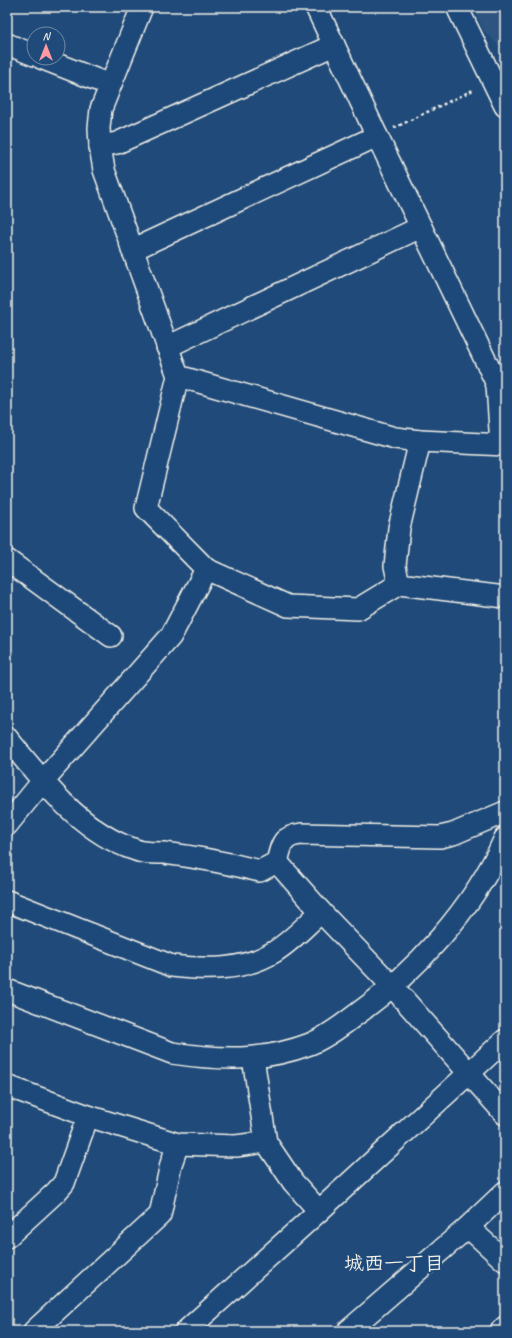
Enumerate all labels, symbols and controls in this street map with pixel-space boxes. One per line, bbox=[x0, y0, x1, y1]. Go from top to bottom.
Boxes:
north arrow bbox=[26, 26, 66, 66]
text: N bbox=[43, 29, 52, 43]
district label: 城西一丁目 bbox=[344, 1251, 444, 1276]

